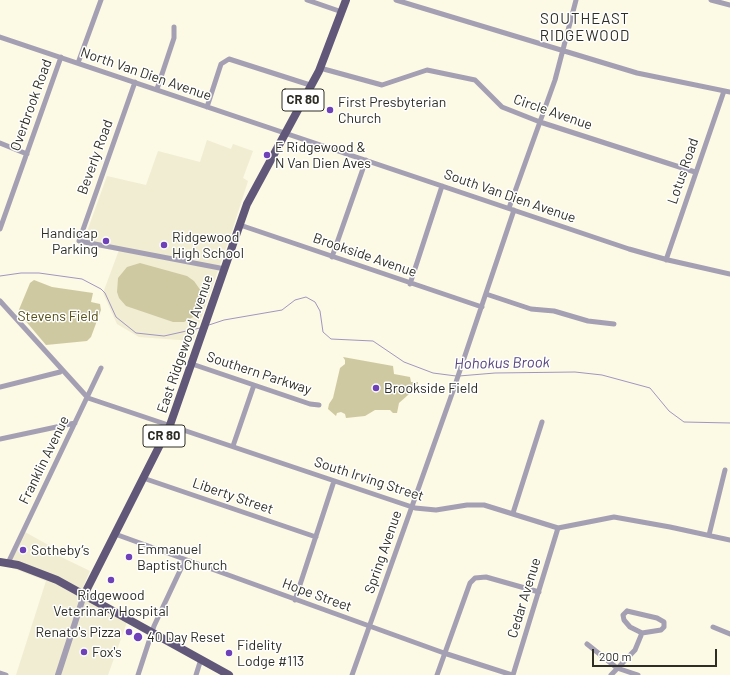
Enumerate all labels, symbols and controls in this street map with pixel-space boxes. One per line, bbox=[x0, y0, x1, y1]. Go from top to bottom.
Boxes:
district label: SOUTHEAST RIDGEWOOD bbox=[540, 10, 630, 45]
street label: North Van Dien Avenue bbox=[78, 44, 214, 104]
street label: Overbrook Road bbox=[7, 57, 55, 153]
road number: CR 80 bbox=[282, 89, 324, 111]
street label: Circle Avenue bbox=[511, 91, 595, 133]
place label: First Presbyterian Church bbox=[338, 94, 446, 126]
marker: First Presbyterian Church bbox=[325, 105, 335, 115]
street label: Beverly Road bbox=[74, 117, 116, 197]
street label: Lotus Road bbox=[664, 136, 702, 206]
place label: E Ridgewood & N Van Dien Aves bbox=[275, 139, 371, 172]
marker: E Ridgewood & N Van Dien Aves bbox=[262, 150, 272, 160]
street label: South Van Dien Avenue bbox=[442, 166, 578, 226]
place label: Handicap Parking bbox=[41, 225, 98, 258]
place label: Ridgewood High School bbox=[172, 229, 244, 262]
street label: Brookside Avenue bbox=[311, 229, 419, 281]
marker: Handicap Parking bbox=[101, 236, 111, 246]
marker: Ridgewood High School bbox=[159, 240, 169, 250]
street label: East Ridgewood Avenue bbox=[153, 273, 217, 415]
park label: Stevens Field bbox=[17, 308, 99, 324]
street label: Southern Parkway bbox=[204, 348, 314, 398]
water label: Hohokus Brook bbox=[454, 353, 550, 373]
place label: Brookside Field bbox=[384, 380, 478, 396]
marker: Brookside Field bbox=[371, 383, 381, 393]
street label: Franklin Avenue bbox=[15, 413, 73, 507]
road number: CR 80 bbox=[143, 425, 185, 447]
street label: South Irving Street bbox=[312, 453, 426, 505]
street label: Liberty Street bbox=[190, 474, 276, 518]
street label: Spring Avenue bbox=[361, 508, 405, 596]
place label: Emmanuel Baptist Church bbox=[137, 541, 227, 574]
place label: Sotheby’s bbox=[31, 542, 90, 558]
marker: Sotheby’s bbox=[18, 545, 28, 555]
marker: Emmanuel Baptist Church bbox=[124, 552, 134, 562]
street label: Cedar Avenue bbox=[504, 556, 544, 640]
marker: Ridgewood Veterinary Hospital bbox=[106, 575, 116, 585]
street label: Hope Street bbox=[280, 575, 354, 615]
place label: Ridgewood Veterinary Hospital bbox=[53, 587, 169, 620]
place label: Renato's Pizza bbox=[36, 624, 121, 640]
marker: Renato's Pizza bbox=[124, 627, 134, 637]
place label: 40 Day Reset bbox=[147, 629, 225, 645]
marker: 40 Day Reset bbox=[132, 631, 144, 643]
place label: Fidelity Lodge #113 bbox=[237, 637, 304, 670]
scale bar bbox=[594, 641, 719, 667]
place label: Fox's bbox=[92, 644, 122, 660]
marker: Fox's bbox=[79, 647, 89, 657]
marker: Fidelity Lodge #113 bbox=[224, 648, 234, 658]
text: 200 m bbox=[599, 649, 631, 663]

